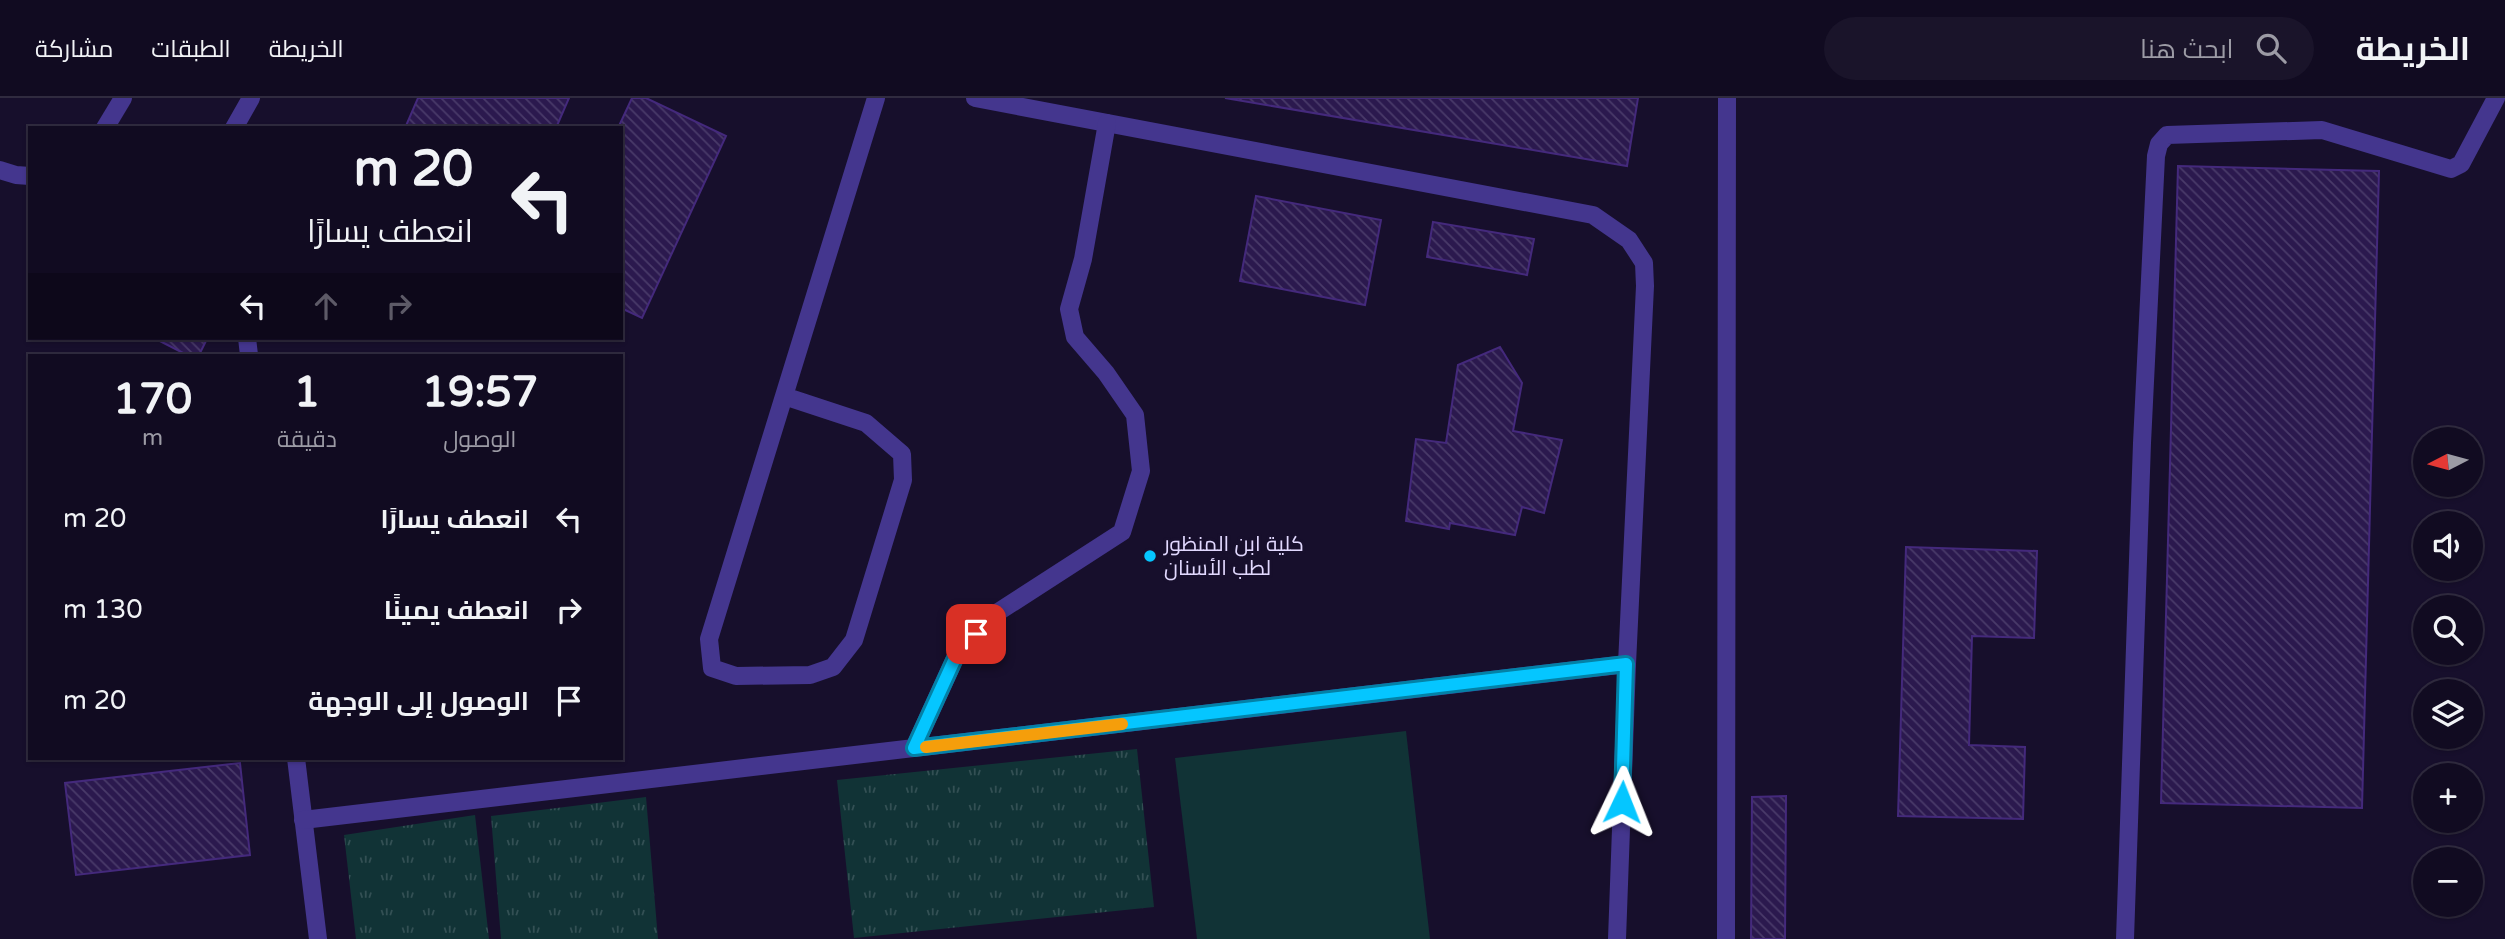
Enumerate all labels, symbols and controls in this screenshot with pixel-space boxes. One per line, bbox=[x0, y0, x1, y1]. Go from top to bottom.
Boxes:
search box bbox=[1824, 17, 2314, 80]
icon: search bbox=[2252, 29, 2290, 67]
text: الخريطة bbox=[2356, 30, 2470, 69]
text: ابحث هنا bbox=[2140, 34, 2234, 65]
text: مشاركة bbox=[35, 35, 113, 64]
text: الطبقات bbox=[151, 35, 231, 64]
text: الخريطة bbox=[269, 35, 344, 64]
text: 20 m bbox=[354, 140, 473, 199]
icon: left bbox=[497, 154, 588, 245]
text: انعطف يسارًا bbox=[307, 213, 473, 251]
icon: left bbox=[234, 287, 272, 325]
icon: ahead bbox=[307, 287, 345, 325]
icon: right bbox=[380, 287, 418, 325]
text: 1 bbox=[294, 367, 320, 418]
text: 19:57 bbox=[422, 367, 538, 418]
text: 170 bbox=[113, 374, 192, 425]
text: m bbox=[142, 424, 163, 452]
text: دقيقة bbox=[277, 426, 337, 454]
text: الوصول bbox=[443, 426, 517, 454]
north arrow bbox=[2413, 427, 2483, 497]
map controls bbox=[2413, 427, 2483, 917]
icon: left bbox=[550, 500, 588, 538]
text: 20 m bbox=[63, 503, 126, 534]
text: انعطف يسارًا bbox=[380, 504, 529, 535]
button: sound bbox=[2413, 511, 2483, 581]
place label: كلية ابن المنظور لطب الأسنان bbox=[1163, 532, 1304, 581]
marker: كلية ابن المنظور لطب الأسنان bbox=[1142, 548, 1158, 564]
icon: right bbox=[550, 591, 588, 629]
text: 130 m bbox=[63, 594, 143, 625]
text: انعطف يمينًا bbox=[384, 595, 529, 626]
button: search bbox=[2413, 595, 2483, 665]
pin bbox=[946, 604, 1006, 664]
icon: arrive bbox=[957, 615, 995, 653]
button: layers bbox=[2413, 679, 2483, 749]
icon: arrive bbox=[550, 682, 588, 720]
text: 20 m bbox=[63, 685, 126, 716]
text: الوصول إلى الوجهة bbox=[308, 686, 529, 717]
button: + bbox=[2413, 763, 2483, 833]
position arrow bbox=[1585, 765, 1659, 839]
button: − bbox=[2413, 847, 2483, 917]

